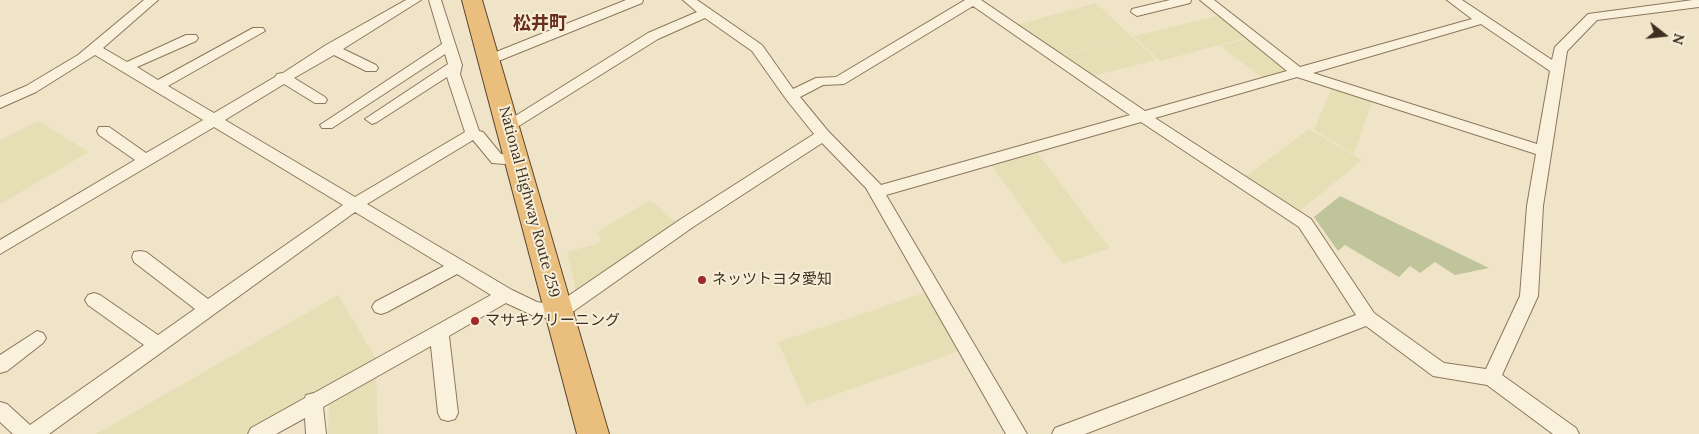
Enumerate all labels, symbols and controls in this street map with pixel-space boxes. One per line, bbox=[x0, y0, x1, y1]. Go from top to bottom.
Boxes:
north arrow bbox=[1639, 10, 1689, 60]
district label: 松井町 bbox=[513, 13, 567, 35]
text: N bbox=[1668, 31, 1689, 47]
street label: National Highway Route 259 bbox=[495, 104, 563, 300]
place label: ネッツトヨタ愛知 bbox=[712, 271, 832, 289]
marker: ネッツトヨタ愛知 bbox=[696, 274, 708, 286]
place label: マサキクリーニング bbox=[485, 312, 620, 330]
marker: マサキクリーニング bbox=[469, 315, 481, 327]

